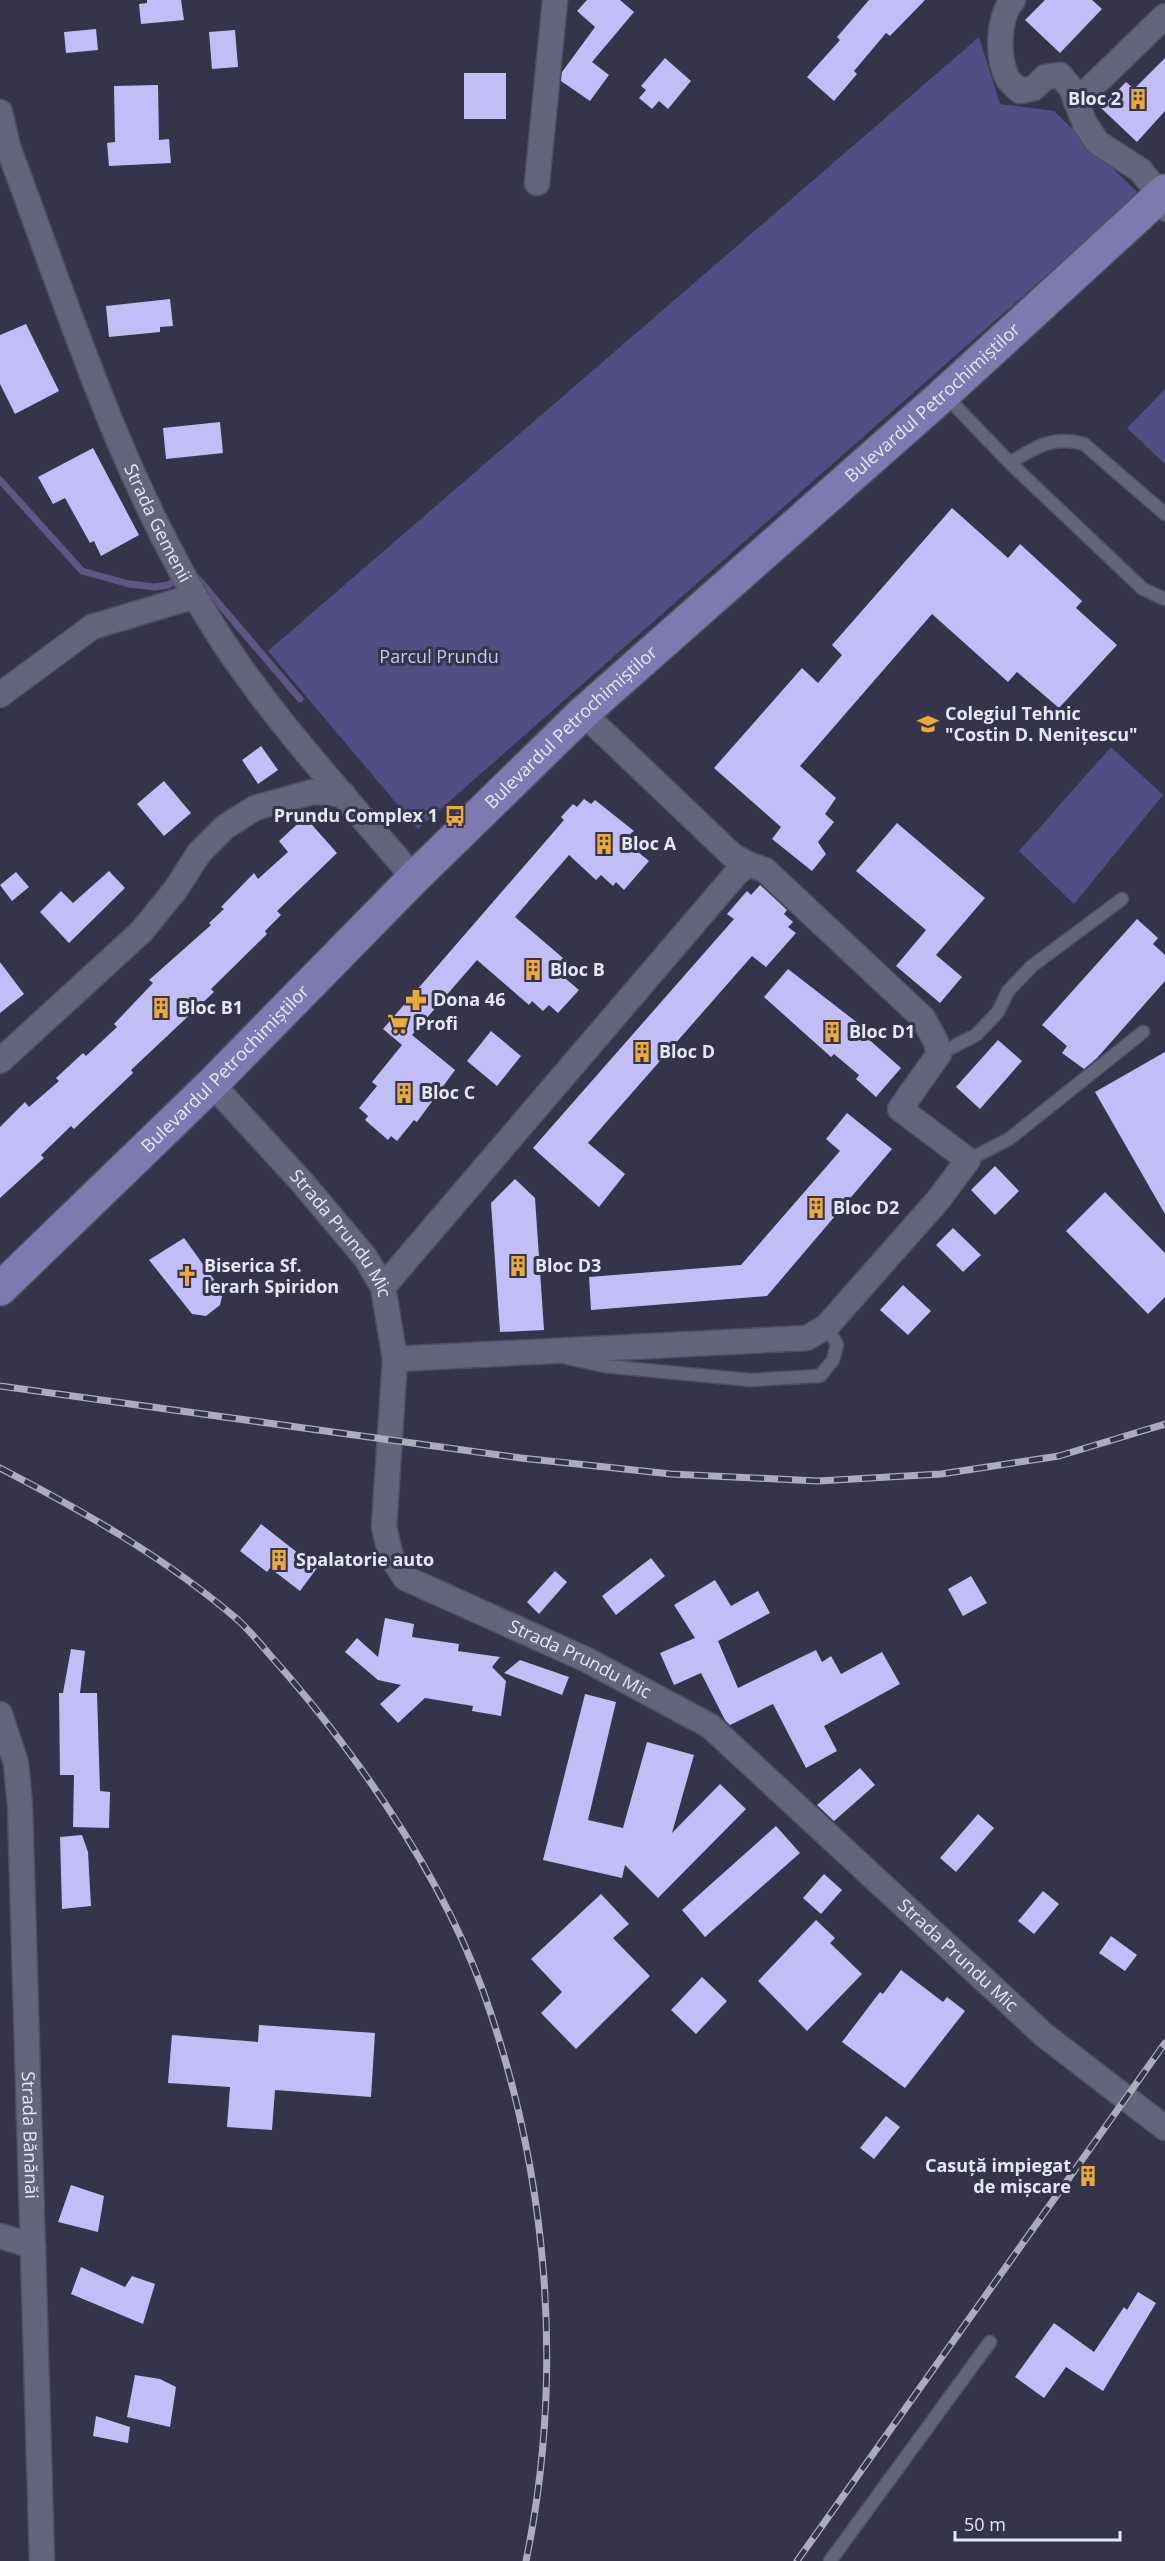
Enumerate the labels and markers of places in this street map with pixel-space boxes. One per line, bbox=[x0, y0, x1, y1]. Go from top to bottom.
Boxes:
place label: Bloc 2 bbox=[1068, 86, 1121, 110]
building icon: Bloc 2 bbox=[1126, 87, 1150, 111]
place label: Colegiul Tehnic "Costin D. Nenițescu" bbox=[945, 701, 1138, 746]
school or university icon: Colegiul Tehnic "Costin D. Nenițescu" bbox=[916, 712, 940, 736]
place label: Prundu Complex 1 bbox=[274, 803, 438, 827]
bus stop icon: Prundu Complex 1 bbox=[443, 804, 467, 828]
place label: Bloc A bbox=[621, 831, 677, 855]
building icon: Bloc A bbox=[592, 832, 616, 856]
place label: Bloc B bbox=[550, 957, 605, 981]
building icon: Bloc B bbox=[521, 958, 545, 982]
place label: Dona 46 bbox=[433, 987, 505, 1011]
pharmacy icon: Dona 46 bbox=[404, 988, 428, 1012]
place label: Bloc B1 bbox=[178, 995, 243, 1019]
building icon: Bloc B1 bbox=[149, 996, 173, 1020]
place label: Profi bbox=[415, 1011, 458, 1035]
supermarket icon: Profi bbox=[386, 1012, 410, 1036]
place label: Bloc D1 bbox=[849, 1019, 915, 1043]
building icon: Bloc D1 bbox=[820, 1020, 844, 1044]
place label: Bloc D bbox=[659, 1039, 715, 1063]
building icon: Bloc D bbox=[630, 1040, 654, 1064]
place label: Bloc C bbox=[421, 1080, 475, 1104]
building icon: Bloc C bbox=[392, 1081, 416, 1105]
place label: Bloc D2 bbox=[833, 1195, 899, 1219]
building icon: Bloc D2 bbox=[804, 1196, 828, 1220]
place label: Biserica Sf. Ierarh Spiridon bbox=[204, 1253, 339, 1298]
place label: Bloc D3 bbox=[535, 1253, 601, 1277]
building icon: Bloc D3 bbox=[506, 1254, 530, 1278]
church icon: Biserica Sf. Ierarh Spiridon bbox=[175, 1264, 199, 1288]
place label: Spalatorie auto bbox=[296, 1547, 434, 1571]
building icon: Spalatorie auto bbox=[267, 1548, 291, 1572]
place label: Casuță impiegat de mișcare bbox=[925, 2153, 1071, 2198]
building icon: Casuță impiegat de mișcare bbox=[1076, 2164, 1100, 2188]

